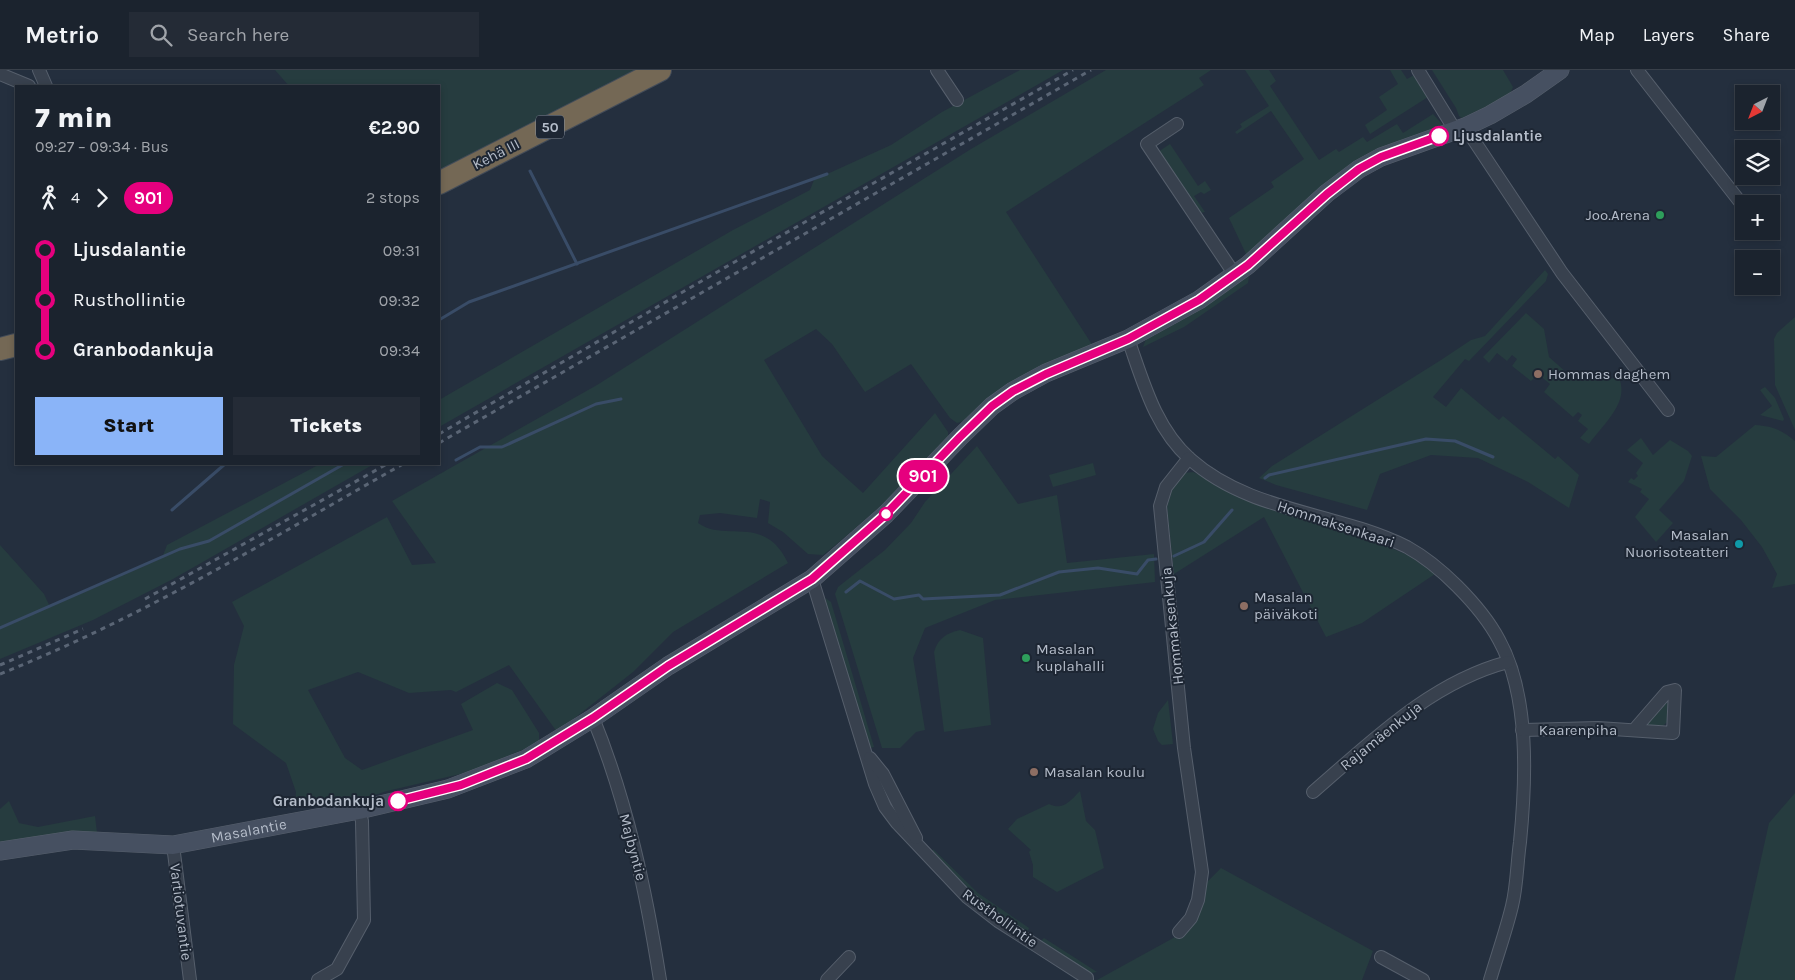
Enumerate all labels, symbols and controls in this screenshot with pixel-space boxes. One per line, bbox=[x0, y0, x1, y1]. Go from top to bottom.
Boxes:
search box bbox=[129, 12, 479, 57]
text: Metrio bbox=[25, 21, 99, 49]
icon: search bbox=[147, 21, 175, 49]
text: Search here bbox=[187, 24, 289, 46]
text: Map bbox=[1579, 24, 1615, 46]
text: Layers bbox=[1643, 24, 1695, 46]
text: Share bbox=[1723, 24, 1770, 46]
north arrow bbox=[1735, 85, 1780, 130]
map controls bbox=[1735, 85, 1780, 295]
text: 7 min bbox=[35, 101, 112, 134]
road number: 50 bbox=[536, 116, 564, 138]
text: €2.90 bbox=[369, 117, 420, 139]
marker: Ljusdalantie bbox=[1429, 126, 1449, 146]
place label: Ljusdalantie bbox=[1453, 127, 1542, 145]
street label: Kehä III bbox=[470, 135, 522, 173]
text: 09:27 – 09:34 · Bus bbox=[35, 137, 169, 156]
button: layers bbox=[1735, 140, 1780, 185]
icon: walk bbox=[35, 184, 63, 212]
icon: forward bbox=[88, 184, 116, 212]
text: 901 bbox=[134, 187, 163, 209]
text: 4 bbox=[71, 188, 80, 207]
text: 2 stops bbox=[366, 188, 420, 207]
button: + bbox=[1735, 195, 1780, 240]
place label: Joo.Arena bbox=[1586, 206, 1650, 224]
marker: Joo.Arena bbox=[1654, 209, 1666, 221]
text: Ljusdalantie bbox=[73, 239, 186, 261]
text: 09:31 bbox=[383, 241, 420, 260]
button: − bbox=[1735, 250, 1780, 295]
text: Rusthollintie bbox=[73, 289, 185, 311]
text: 09:32 bbox=[379, 291, 420, 310]
text: Granbodankuja bbox=[73, 339, 214, 361]
text: 09:34 bbox=[379, 341, 420, 360]
place label: Hommas daghem bbox=[1548, 365, 1670, 383]
marker: Hommas daghem bbox=[1532, 368, 1544, 380]
button: Start bbox=[35, 397, 223, 455]
button: Tickets bbox=[233, 397, 420, 455]
line badge: 901 bbox=[894, 460, 952, 492]
text: 901 bbox=[909, 465, 937, 487]
street label: Hommaksenkaari bbox=[1275, 497, 1397, 551]
unlabelled marker bbox=[879, 507, 893, 521]
place label: Masalan Nuorisoteatteri bbox=[1625, 526, 1729, 561]
marker: Masalan Nuorisoteatteri bbox=[1733, 538, 1745, 550]
street label: Hommaksenkuja bbox=[1157, 566, 1187, 686]
place label: Masalan päiväkoti bbox=[1254, 588, 1318, 623]
marker: Masalan päiväkoti bbox=[1238, 600, 1250, 612]
place label: Masalan kuplahalli bbox=[1036, 640, 1105, 675]
marker: Masalan kuplahalli bbox=[1020, 652, 1032, 664]
street label: Rajamäenkuja bbox=[1336, 698, 1426, 774]
street label: Kaarenpiha bbox=[1539, 721, 1617, 739]
place label: Masalan koulu bbox=[1044, 763, 1145, 781]
marker: Masalan koulu bbox=[1028, 766, 1040, 778]
marker: Granbodankuja bbox=[388, 791, 408, 811]
place label: Granbodankuja bbox=[273, 792, 384, 810]
street label: Majbyntie bbox=[615, 812, 651, 882]
street label: Masalantie bbox=[209, 815, 288, 847]
street label: Vartiotuvantie bbox=[166, 863, 196, 961]
street label: Rusthollintie bbox=[959, 885, 1041, 951]

